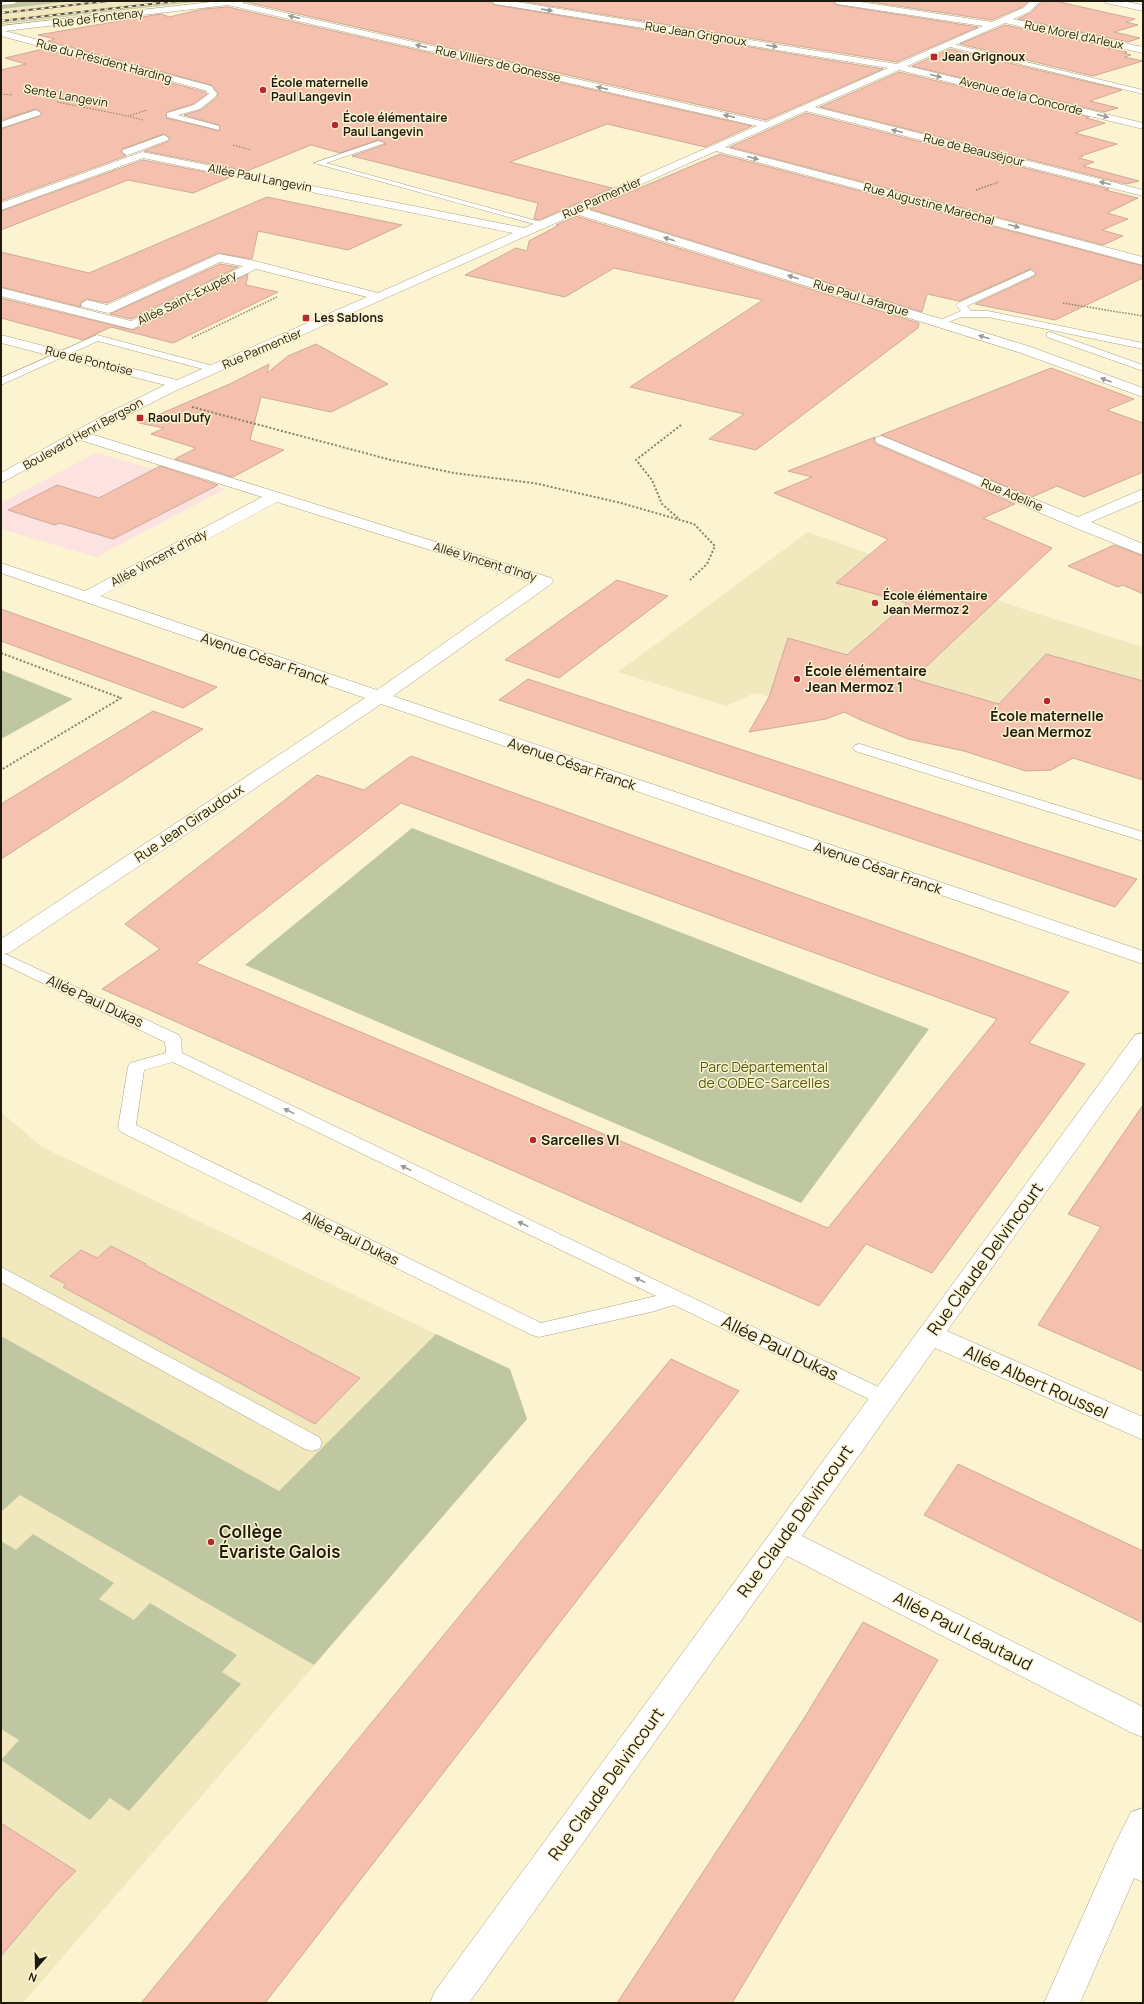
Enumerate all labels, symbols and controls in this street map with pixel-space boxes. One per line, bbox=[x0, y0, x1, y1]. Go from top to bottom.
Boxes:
street label: Rue de Fontenay bbox=[51, 3, 145, 32]
one-way arrow bbox=[541, 7, 553, 13]
one-way arrow bbox=[288, 14, 300, 20]
street label: Rue Morel d'Arleux bbox=[1023, 16, 1126, 53]
street label: Rue Jean Grignoux bbox=[644, 17, 749, 50]
street label: Rue du Président Harding bbox=[34, 34, 174, 87]
street label: Rue Villiers de Gonesse bbox=[434, 41, 562, 86]
one-way arrow bbox=[415, 43, 427, 49]
one-way arrow bbox=[766, 43, 778, 49]
place label: Jean Grignoux bbox=[942, 48, 1026, 65]
marker: Jean Grignoux bbox=[929, 52, 939, 62]
street label: Avenue de la Concorde bbox=[958, 72, 1085, 119]
one-way arrow bbox=[930, 73, 942, 79]
place label: École maternelle Paul Langevin bbox=[271, 74, 368, 105]
street label: Sente Langevin bbox=[23, 80, 110, 111]
one-way arrow bbox=[596, 84, 608, 90]
marker: École maternelle Paul Langevin bbox=[258, 85, 268, 95]
place label: École élémentaire Paul Langevin bbox=[343, 109, 447, 140]
one-way arrow bbox=[723, 113, 735, 119]
one-way arrow bbox=[1097, 114, 1109, 120]
marker: École élémentaire Paul Langevin bbox=[330, 120, 340, 130]
one-way arrow bbox=[891, 128, 904, 134]
street label: Rue de Beauséjour bbox=[922, 129, 1027, 170]
one-way arrow bbox=[747, 155, 759, 161]
street label: Allée Paul Langevin bbox=[207, 159, 313, 196]
street label: Rue Parmentier bbox=[559, 172, 645, 223]
street label: Rue Augustine Maréchal bbox=[862, 178, 996, 229]
one-way arrow bbox=[1099, 180, 1111, 186]
one-way arrow bbox=[1008, 224, 1020, 230]
one-way arrow bbox=[662, 235, 674, 241]
street label: Allée Saint-Exupéry bbox=[134, 266, 240, 329]
one-way arrow bbox=[787, 274, 799, 280]
street label: Rue Paul Lafargue bbox=[811, 275, 911, 320]
place label: Les Sablons bbox=[314, 309, 384, 326]
marker: Les Sablons bbox=[301, 313, 311, 323]
street label: Rue Parmentier bbox=[219, 324, 305, 373]
one-way arrow bbox=[977, 334, 989, 340]
street label: Rue de Pontoise bbox=[43, 341, 135, 380]
one-way arrow bbox=[1100, 376, 1112, 382]
street label: Boulevard Henri Bergson bbox=[20, 393, 146, 474]
place label: Raoul Dufy bbox=[148, 409, 211, 426]
marker: Raoul Dufy bbox=[135, 413, 145, 423]
street label: Rue Adeline bbox=[979, 474, 1046, 515]
street label: Allée Vincent d'Indy bbox=[107, 525, 211, 590]
street label: Allée Vincent d'Indy bbox=[431, 538, 540, 586]
place label: École élémentaire Jean Mermoz 2 bbox=[883, 587, 987, 618]
marker: École élémentaire Jean Mermoz 2 bbox=[870, 598, 880, 608]
street label: Avenue César Franck bbox=[198, 628, 333, 690]
place label: École élémentaire Jean Mermoz 1 bbox=[805, 661, 927, 696]
marker: École élémentaire Jean Mermoz 1 bbox=[792, 674, 802, 684]
marker: École maternelle Jean Mermoz bbox=[1042, 696, 1052, 706]
place label: École maternelle Jean Mermoz bbox=[990, 706, 1104, 741]
street label: Avenue César Franck bbox=[505, 733, 640, 795]
street label: Rue Jean Giraudoux bbox=[130, 779, 248, 866]
street label: Avenue César Franck bbox=[811, 837, 946, 899]
street label: Allée Paul Dukas bbox=[44, 970, 147, 1031]
park label: Parc Départemental de CODEC-Sarcelles bbox=[698, 1057, 830, 1092]
one-way arrow bbox=[283, 1108, 295, 1114]
place label: Sarcelles VI bbox=[541, 1130, 620, 1149]
marker: Sarcelles VI bbox=[528, 1135, 538, 1145]
one-way arrow bbox=[400, 1165, 412, 1171]
street label: Rue Claude Delvincourt bbox=[921, 1178, 1048, 1340]
street label: Allée Paul Dukas bbox=[300, 1206, 402, 1269]
one-way arrow bbox=[517, 1221, 529, 1227]
one-way arrow bbox=[635, 1277, 646, 1283]
street label: Allée Paul Dukas bbox=[718, 1309, 842, 1386]
street label: Allée Albert Roussel bbox=[960, 1339, 1112, 1424]
street label: Rue Claude Delvincourt bbox=[731, 1440, 858, 1602]
place label: Collège Évariste Galois bbox=[219, 1520, 340, 1563]
marker: Collège Évariste Galois bbox=[206, 1537, 216, 1547]
street label: Allée Paul Léautaud bbox=[890, 1586, 1037, 1676]
street label: Rue Claude Delvincourt bbox=[542, 1703, 669, 1865]
north arrow bbox=[16, 1948, 56, 1988]
text: N bbox=[26, 1969, 39, 1986]

